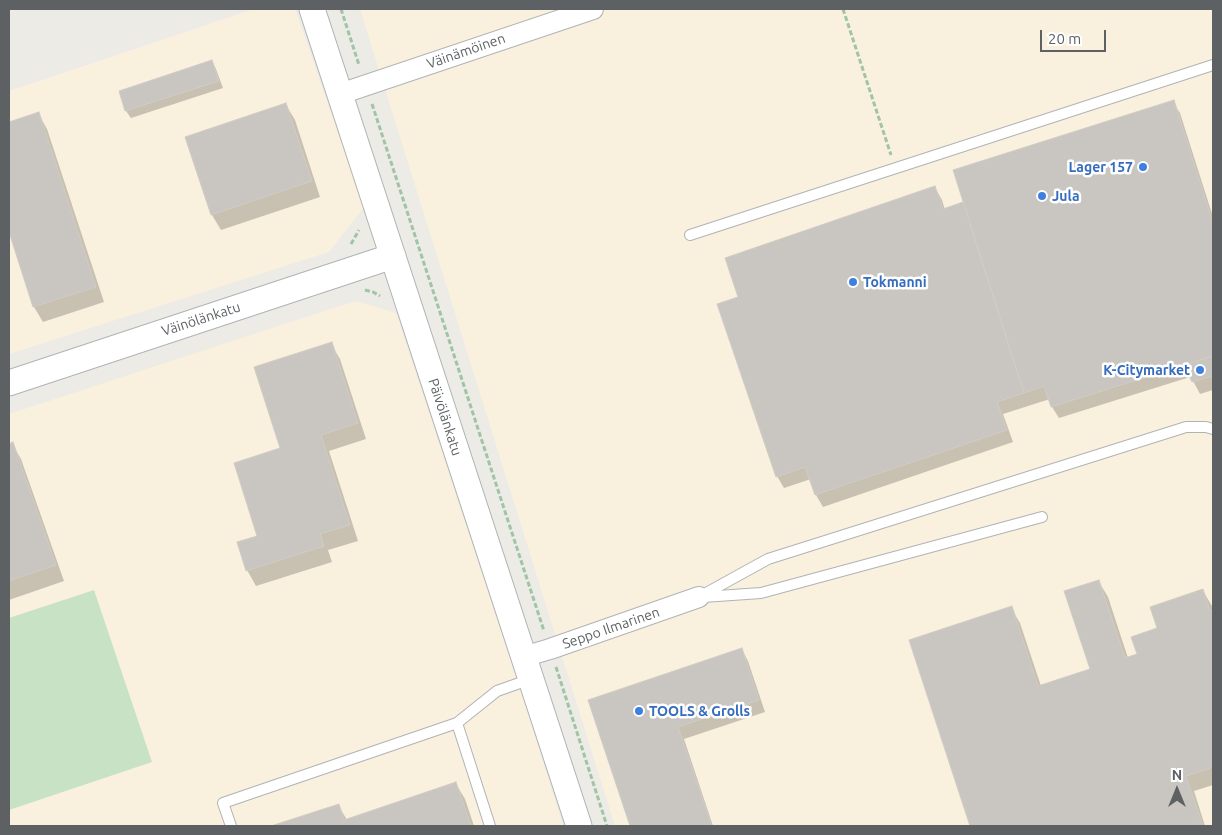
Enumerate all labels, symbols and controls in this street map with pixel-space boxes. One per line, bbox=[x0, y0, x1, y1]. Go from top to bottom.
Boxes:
scale bar bbox=[1042, 20, 1108, 52]
street label: Väinämöinen bbox=[425, 30, 507, 72]
text: 20 m bbox=[1048, 30, 1081, 47]
place label: Lager 157 bbox=[1068, 159, 1133, 175]
marker: Lager 157 bbox=[1137, 161, 1149, 173]
place label: Jula bbox=[1052, 188, 1079, 204]
marker: Jula bbox=[1036, 190, 1048, 202]
place label: Tokmanni bbox=[863, 274, 927, 290]
marker: Tokmanni bbox=[847, 276, 859, 288]
street label: Väinölänkatu bbox=[159, 298, 243, 340]
place label: K-Citymarket bbox=[1103, 362, 1190, 378]
marker: K-Citymarket bbox=[1194, 364, 1206, 376]
street label: Päivölänkatu bbox=[425, 376, 465, 458]
street label: Seppo Ilmarinen bbox=[560, 603, 662, 653]
place label: TOOLS & Grolls bbox=[649, 703, 750, 719]
marker: TOOLS & Grolls bbox=[633, 705, 645, 717]
north arrow bbox=[1152, 765, 1202, 815]
text: N bbox=[1172, 767, 1182, 783]

